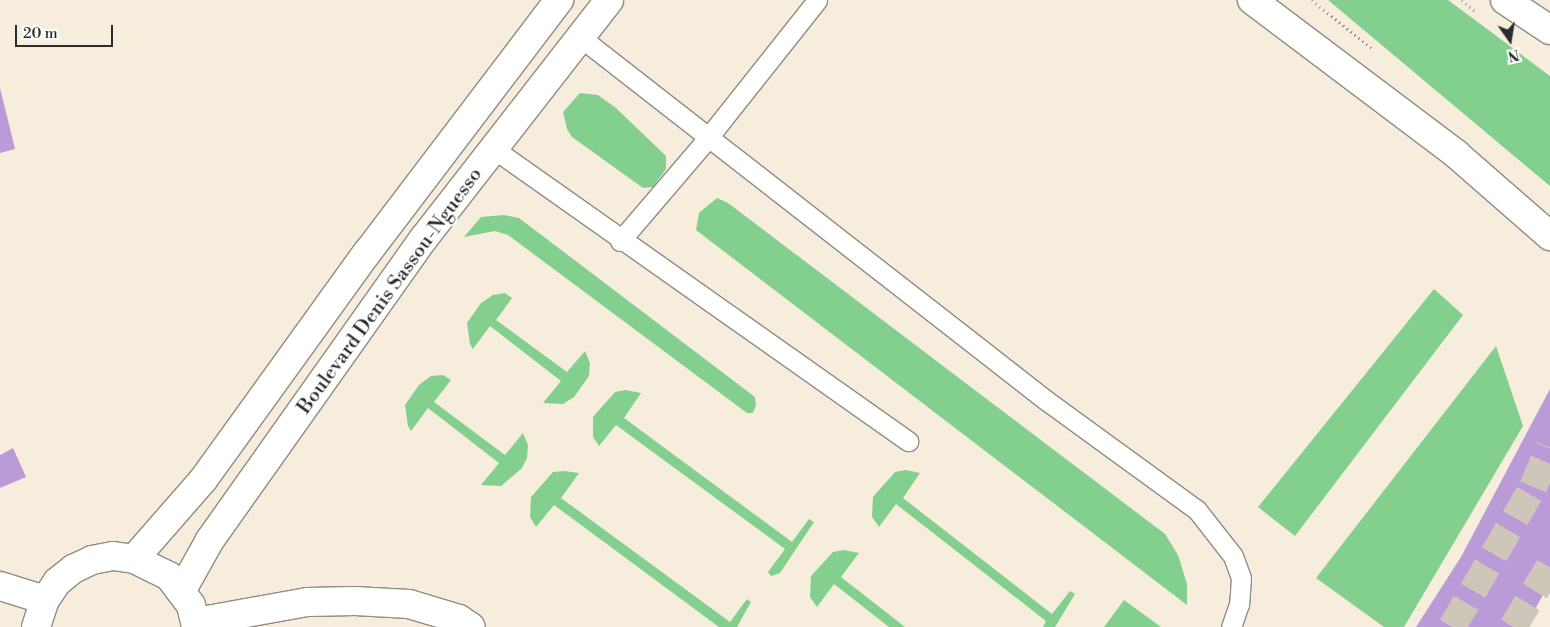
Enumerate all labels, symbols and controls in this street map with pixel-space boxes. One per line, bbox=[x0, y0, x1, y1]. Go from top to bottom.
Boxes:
scale bar bbox=[18, 15, 115, 47]
north arrow bbox=[1485, 15, 1535, 65]
text: 20 m bbox=[23, 24, 58, 43]
text: N bbox=[1506, 45, 1521, 65]
street label: Boulevard Denis Sassou-Nguesso bbox=[292, 163, 488, 419]

